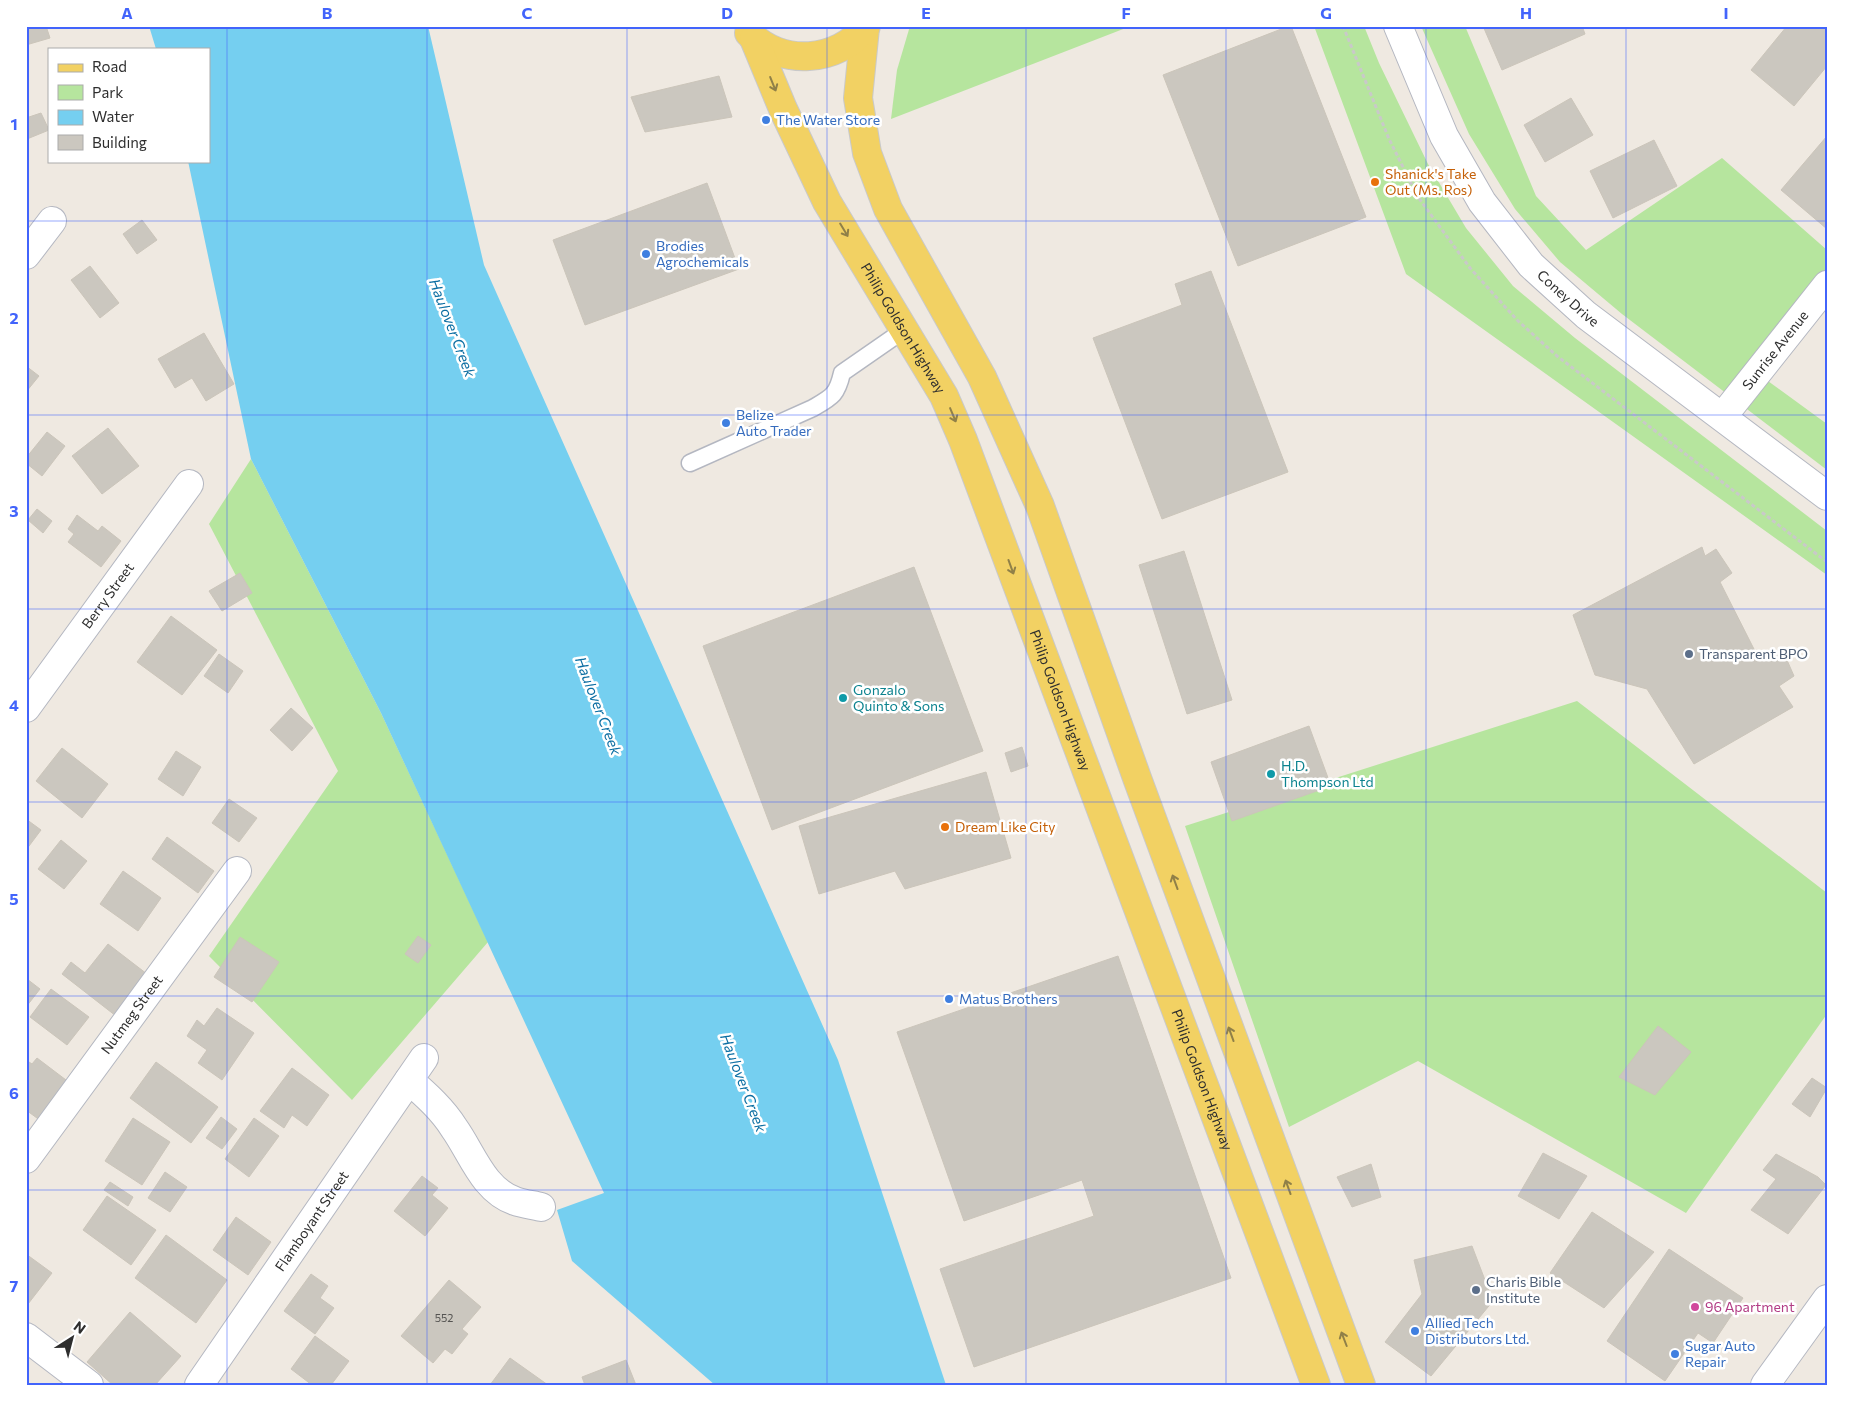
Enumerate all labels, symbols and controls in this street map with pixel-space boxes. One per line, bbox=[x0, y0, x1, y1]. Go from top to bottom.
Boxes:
text: A bbox=[121, 3, 133, 22]
text: B bbox=[322, 3, 333, 22]
text: C bbox=[522, 3, 533, 22]
text: D bbox=[721, 3, 733, 22]
text: E bbox=[921, 3, 931, 22]
text: F bbox=[1121, 3, 1131, 22]
text: G bbox=[1320, 3, 1332, 22]
text: H bbox=[1520, 3, 1532, 22]
text: I bbox=[1723, 3, 1729, 22]
legend bbox=[48, 48, 210, 162]
text: Road bbox=[92, 57, 127, 75]
one-way arrow bbox=[769, 76, 778, 91]
text: Park bbox=[92, 83, 123, 101]
text: Water bbox=[92, 107, 134, 125]
place label: The Water Store bbox=[776, 111, 880, 128]
text: 1 bbox=[10, 114, 18, 133]
marker: The Water Store bbox=[760, 114, 772, 126]
text: Building bbox=[92, 133, 147, 151]
place label: Shanick's Take Out (Ms. Ros) bbox=[1385, 165, 1476, 198]
marker: Shanick's Take Out (Ms. Ros) bbox=[1369, 176, 1381, 188]
one-way arrow bbox=[839, 222, 849, 236]
place label: Brodies Agrochemicals bbox=[656, 237, 749, 270]
marker: Brodies Agrochemicals bbox=[640, 248, 652, 260]
street label: Philip Goldson Highway bbox=[858, 260, 949, 396]
street label: Coney Drive bbox=[1534, 266, 1603, 330]
water label: Haulover Creek bbox=[426, 276, 480, 380]
street label: Sunrise Avenue bbox=[1738, 307, 1811, 393]
text: 2 bbox=[9, 308, 19, 327]
place label: Belize Auto Trader bbox=[736, 406, 812, 439]
one-way arrow bbox=[948, 407, 958, 422]
marker: Belize Auto Trader bbox=[720, 417, 732, 429]
text: 3 bbox=[9, 501, 19, 520]
street label: Berry Street bbox=[78, 559, 137, 632]
one-way arrow bbox=[1007, 559, 1016, 574]
street label: Philip Goldson Highway bbox=[1027, 627, 1095, 773]
place label: Transparent BPO bbox=[1699, 645, 1808, 662]
marker: Transparent BPO bbox=[1683, 648, 1695, 660]
water label: Haulover Creek bbox=[572, 654, 626, 758]
place label: Gonzalo Quinto & Sons bbox=[853, 681, 945, 714]
marker: Gonzalo Quinto & Sons bbox=[837, 692, 849, 704]
text: 4 bbox=[9, 695, 19, 714]
place label: H.D. Thompson Ltd bbox=[1281, 757, 1374, 790]
marker: H.D. Thompson Ltd bbox=[1265, 768, 1277, 780]
place label: Dream Like City bbox=[955, 818, 1055, 835]
marker: Dream Like City bbox=[939, 821, 951, 833]
one-way arrow bbox=[1170, 874, 1179, 890]
text: 5 bbox=[9, 889, 19, 908]
street label: Nutmeg Street bbox=[97, 971, 166, 1057]
place label: Matus Brothers bbox=[959, 990, 1058, 1007]
marker: Matus Brothers bbox=[943, 993, 955, 1005]
street label: Philip Goldson Highway bbox=[1168, 1007, 1237, 1152]
one-way arrow bbox=[1226, 1027, 1235, 1042]
water label: Haulover Creek bbox=[717, 1031, 771, 1135]
text: 6 bbox=[9, 1083, 19, 1102]
street label: Flamboyant Street bbox=[271, 1167, 352, 1274]
one-way arrow bbox=[1282, 1180, 1292, 1195]
place label: Charis Bible Institute bbox=[1486, 1273, 1561, 1306]
text: 7 bbox=[10, 1276, 19, 1295]
marker: Charis Bible Institute bbox=[1470, 1284, 1482, 1296]
place label: 96 Apartment bbox=[1705, 1298, 1795, 1315]
marker: 96 Apartment bbox=[1689, 1301, 1701, 1313]
house number: 552 bbox=[435, 1311, 453, 1324]
north arrow bbox=[48, 1314, 98, 1364]
place label: Allied Tech Distributors Ltd. bbox=[1425, 1314, 1529, 1347]
text: N bbox=[71, 1317, 89, 1337]
marker: Allied Tech Distributors Ltd. bbox=[1409, 1325, 1421, 1337]
one-way arrow bbox=[1339, 1332, 1348, 1347]
place label: Sugar Auto Repair bbox=[1685, 1337, 1755, 1370]
marker: Sugar Auto Repair bbox=[1669, 1348, 1681, 1360]

